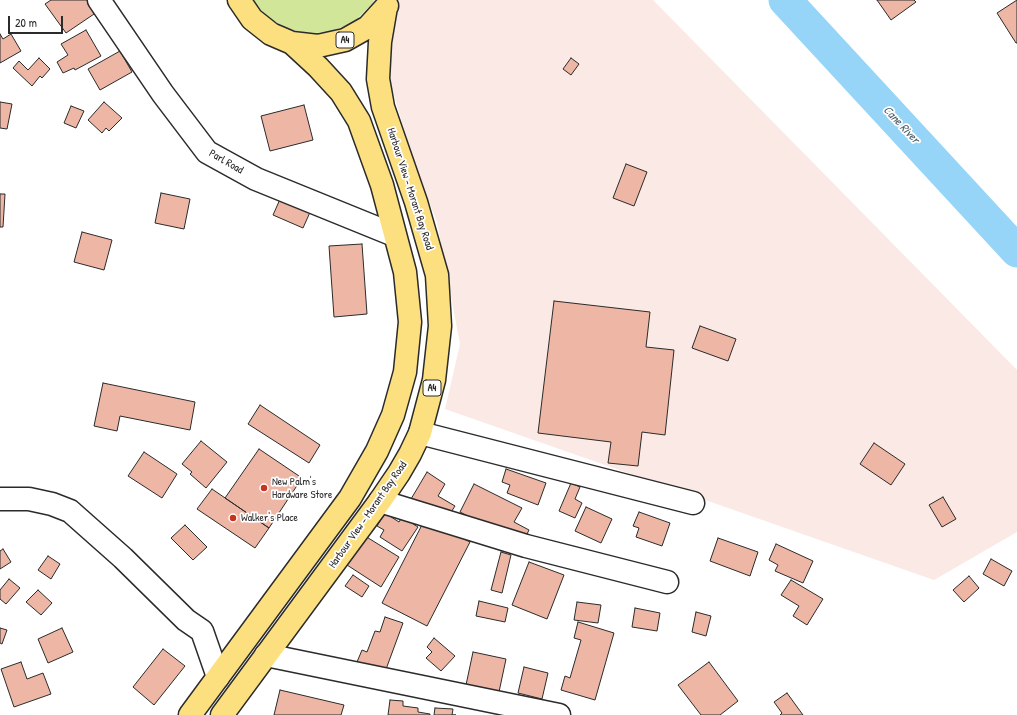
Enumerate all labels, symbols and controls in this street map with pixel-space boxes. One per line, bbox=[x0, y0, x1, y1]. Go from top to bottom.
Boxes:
scale bar bbox=[10, 8, 65, 34]
text: 20 m bbox=[15, 14, 37, 31]
road number: A4 bbox=[336, 32, 354, 48]
water label: Cane River bbox=[880, 103, 922, 147]
street label: Harbour View - Morant Bay Road bbox=[384, 126, 436, 252]
street label: Parl Road bbox=[207, 147, 245, 177]
road number: A4 bbox=[423, 380, 441, 396]
street label: Harbour View - Morant Bay Road bbox=[326, 459, 410, 571]
place label: New Palm's Hardware Store bbox=[272, 475, 332, 501]
marker: New Palm's Hardware Store bbox=[259, 483, 269, 493]
place label: Walker's Place bbox=[241, 511, 298, 525]
marker: Walker's Place bbox=[228, 513, 238, 523]

